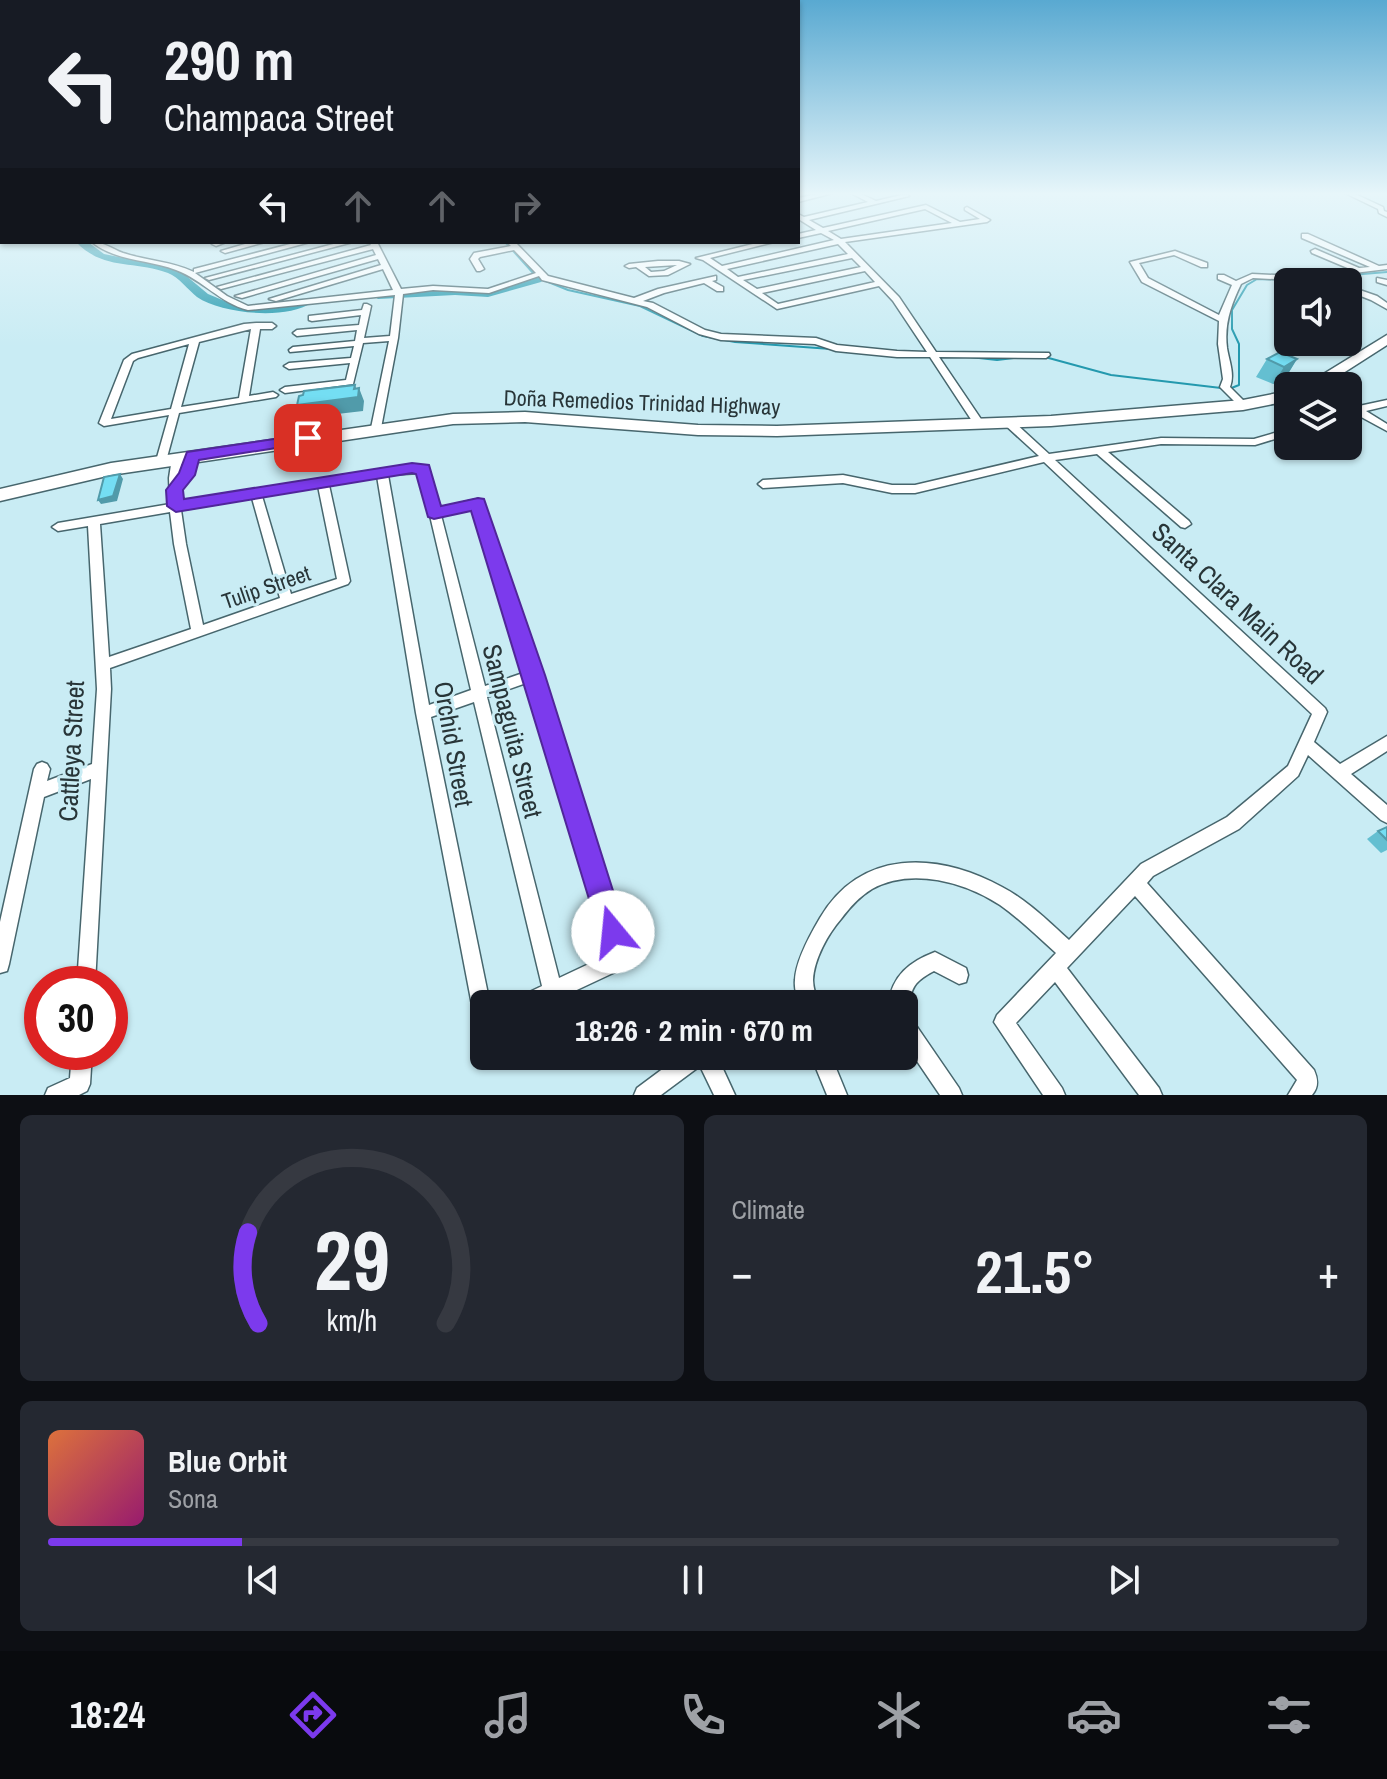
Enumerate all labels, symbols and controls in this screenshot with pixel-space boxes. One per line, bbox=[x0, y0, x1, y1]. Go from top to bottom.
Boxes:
text: 290 m bbox=[164, 22, 294, 97]
icon: left bbox=[32, 32, 136, 136]
text: Champaca Street bbox=[164, 94, 394, 142]
icon: left bbox=[252, 184, 296, 228]
icon: ahead bbox=[336, 184, 380, 228]
icon: ahead bbox=[420, 184, 464, 228]
icon: right bbox=[504, 184, 548, 228]
map controls bbox=[1274, 268, 1362, 460]
button: sound bbox=[1274, 268, 1362, 356]
button: layers bbox=[1274, 372, 1362, 460]
street label: Doña Remedios Trinidad Highway bbox=[503, 382, 781, 422]
pin bbox=[274, 404, 342, 472]
icon: arrive bbox=[286, 416, 330, 460]
street label: Santa Clara Main Road bbox=[1145, 514, 1331, 692]
street label: Tulip Street bbox=[218, 558, 314, 616]
street label: Sampaguita Street bbox=[475, 641, 552, 822]
street label: Orchid Street bbox=[426, 679, 482, 810]
street label: Cattleya Street bbox=[50, 680, 92, 822]
position arrow bbox=[571, 890, 655, 974]
speed limit sign: 30 bbox=[24, 966, 128, 1070]
text: 18:26 · 2 min · 670 m bbox=[575, 1010, 813, 1050]
text: Climate bbox=[732, 1192, 805, 1227]
text: 29 bbox=[314, 1204, 390, 1316]
text: 21.5° bbox=[975, 1231, 1095, 1312]
text: − bbox=[732, 1242, 753, 1302]
text: + bbox=[1318, 1242, 1339, 1302]
text: km/h bbox=[326, 1301, 377, 1340]
text: Blue Orbit bbox=[168, 1441, 287, 1481]
text: Sona bbox=[168, 1481, 218, 1516]
icon: previous bbox=[241, 1558, 285, 1602]
icon: pause bbox=[671, 1558, 715, 1602]
icon: next bbox=[1102, 1558, 1146, 1602]
icon: directions bbox=[285, 1687, 341, 1743]
icon: music bbox=[480, 1687, 536, 1743]
icon: phone bbox=[675, 1687, 731, 1743]
icon: climate bbox=[871, 1687, 927, 1743]
icon: car bbox=[1066, 1687, 1122, 1743]
icon: filters bbox=[1261, 1687, 1317, 1743]
text: 18:24 bbox=[70, 1691, 145, 1739]

